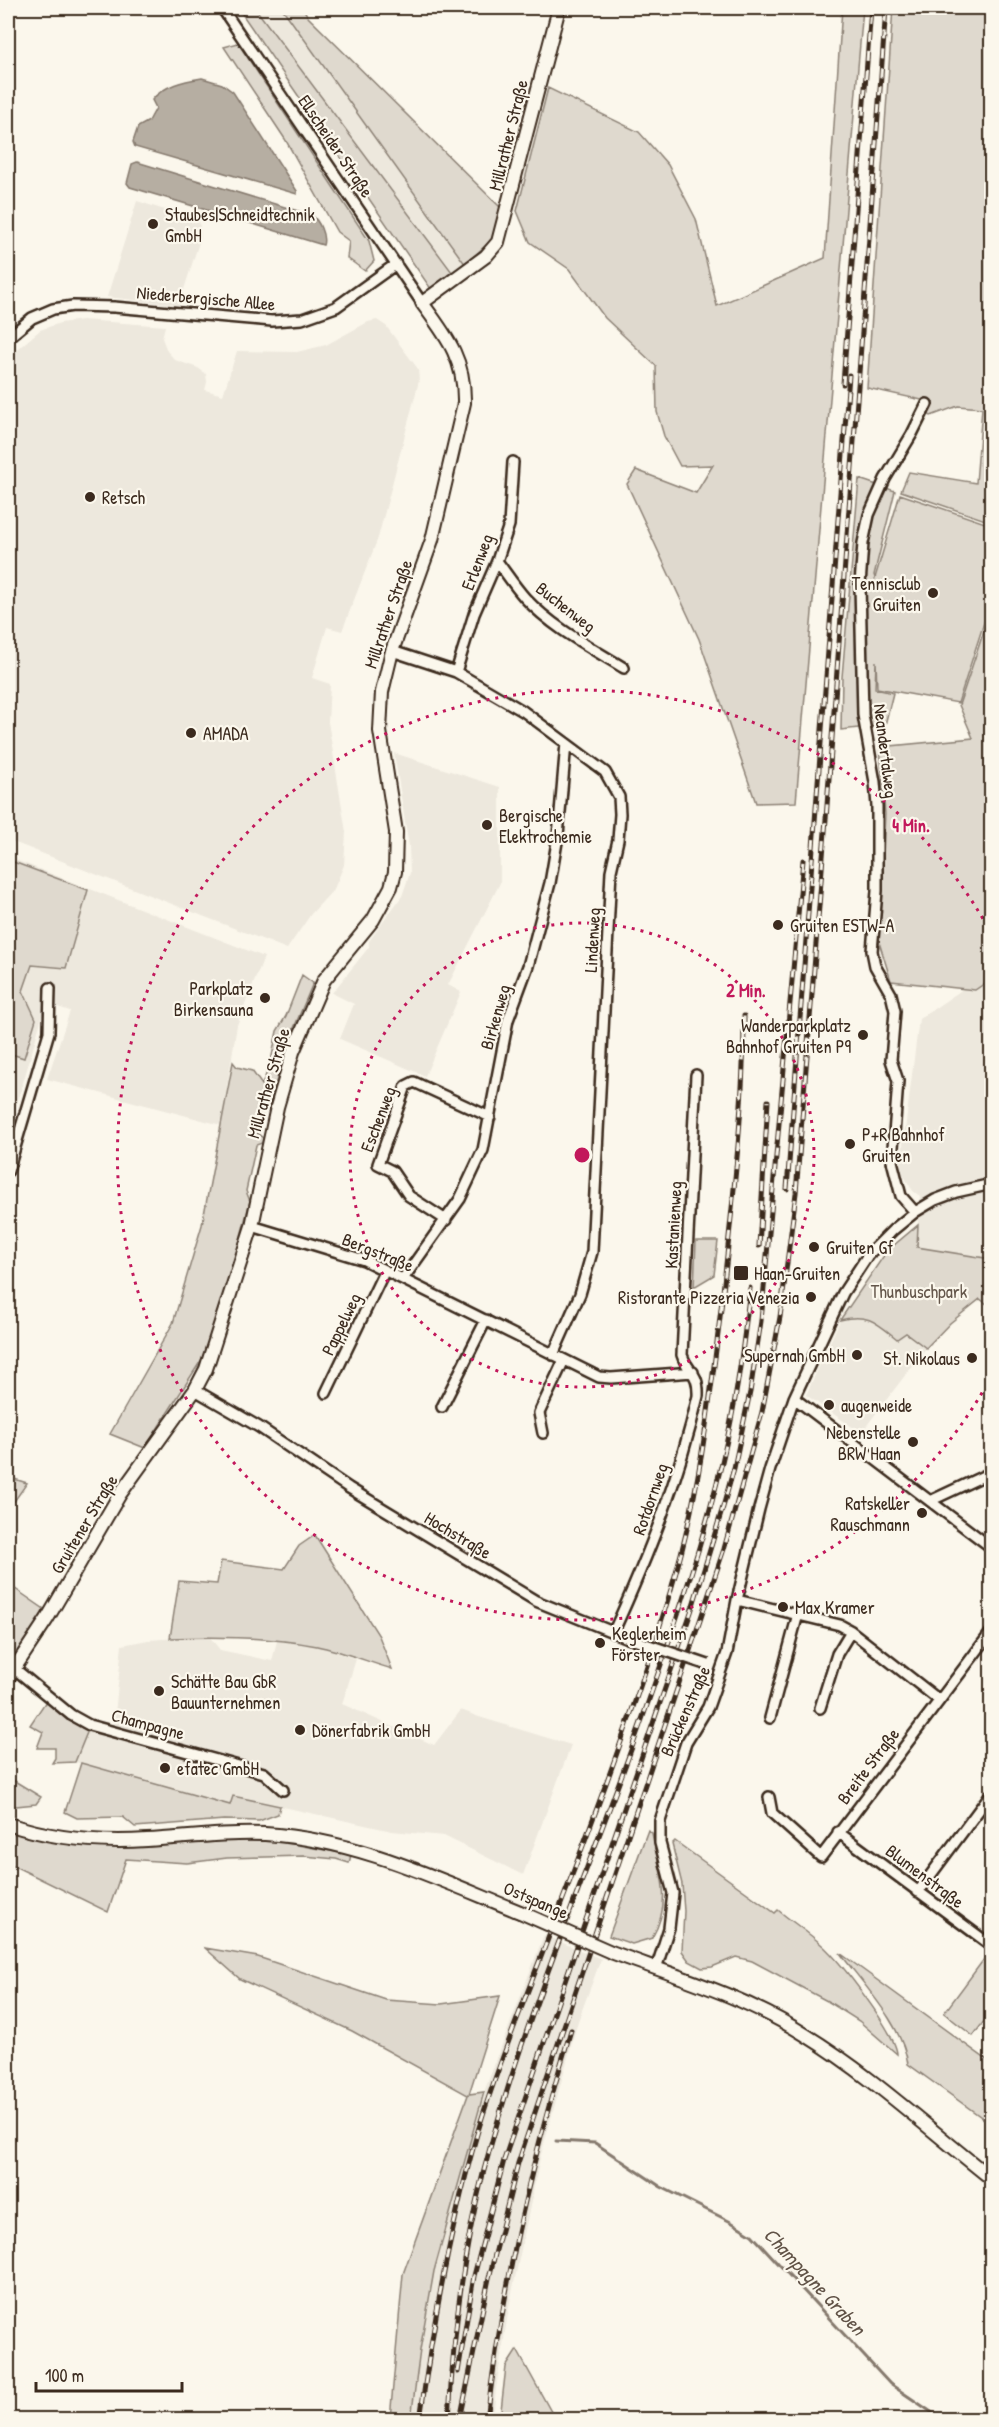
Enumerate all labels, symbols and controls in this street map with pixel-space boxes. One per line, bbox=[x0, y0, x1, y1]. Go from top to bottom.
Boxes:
street label: Millrather Straße bbox=[482, 77, 534, 193]
street label: Ellscheider Straße bbox=[292, 90, 380, 202]
place label: Staubes|Schneidtechnik GmbH bbox=[165, 202, 316, 248]
marker: Staubes|Schneidtechnik GmbH bbox=[146, 217, 160, 231]
street label: Niederbergische Allee bbox=[136, 279, 276, 317]
place label: Retsch bbox=[102, 485, 145, 510]
marker: Retsch bbox=[83, 490, 97, 504]
street label: Erlenweg bbox=[455, 530, 499, 594]
street label: Millrather Straße bbox=[358, 556, 418, 672]
place label: Tennisclub Gruiten bbox=[852, 571, 921, 617]
street label: Buchenweg bbox=[531, 576, 601, 638]
marker: Tennisclub Gruiten bbox=[926, 586, 940, 600]
street label: Neandertalweg bbox=[868, 703, 904, 799]
place label: AMADA bbox=[203, 721, 249, 746]
marker: AMADA bbox=[184, 726, 198, 740]
place label: Bergische Elektrochemie bbox=[499, 803, 592, 849]
text: 4 Min. bbox=[892, 813, 930, 838]
marker: Bergische Elektrochemie bbox=[480, 818, 494, 832]
street label: Lindenweg bbox=[578, 907, 606, 973]
place label: Gruiten ESTW-A bbox=[790, 913, 894, 938]
marker: Gruiten ESTW-A bbox=[771, 918, 785, 932]
place label: Parkplatz Birkensauna bbox=[174, 976, 253, 1022]
text: 2 Min. bbox=[726, 978, 766, 1003]
street label: Birkenweg bbox=[474, 982, 516, 1052]
marker: Parkplatz Birkensauna bbox=[258, 991, 272, 1005]
place label: Wanderparkplatz Bahnhof Gruiten P9 bbox=[726, 1013, 851, 1059]
street label: Millrather Straße bbox=[240, 1025, 296, 1141]
marker: Wanderparkplatz Bahnhof Gruiten P9 bbox=[856, 1028, 870, 1042]
street label: Eschenweg bbox=[354, 1083, 402, 1155]
place label: P+R Bahnhof Gruiten bbox=[862, 1122, 945, 1168]
marker: P+R Bahnhof Gruiten bbox=[843, 1137, 857, 1151]
centre of rings bbox=[572, 1145, 592, 1165]
street label: Kastanienweg bbox=[658, 1181, 688, 1269]
street label: Bergstraße bbox=[339, 1226, 417, 1278]
place label: Gruiten Gf bbox=[826, 1235, 894, 1260]
marker: Gruiten Gf bbox=[807, 1240, 821, 1254]
place label: Haan-Gruiten bbox=[754, 1261, 840, 1286]
marker: Haan-Gruiten bbox=[732, 1264, 750, 1282]
park label: Thunbuschpark bbox=[871, 1279, 968, 1304]
place label: Ristorante Pizzeria Venezia bbox=[618, 1285, 799, 1310]
street label: Pappelweg bbox=[315, 1289, 367, 1359]
marker: Ristorante Pizzeria Venezia bbox=[804, 1290, 818, 1304]
place label: Supernah GmbH bbox=[744, 1343, 845, 1368]
place label: St. Nikolaus bbox=[883, 1346, 960, 1371]
marker: Supernah GmbH bbox=[850, 1348, 864, 1362]
marker: St. Nikolaus bbox=[965, 1351, 979, 1365]
place label: augenweide bbox=[841, 1393, 912, 1418]
marker: augenweide bbox=[822, 1398, 836, 1412]
place label: Nebenstelle BRW Haan bbox=[826, 1420, 901, 1466]
marker: Nebenstelle BRW Haan bbox=[906, 1435, 920, 1449]
street label: Rotdornweg bbox=[626, 1460, 674, 1538]
street label: Gruitener Straße bbox=[45, 1470, 123, 1578]
place label: Ratskeller Rauschmann bbox=[831, 1491, 910, 1537]
street label: Hochstraße bbox=[420, 1505, 496, 1565]
marker: Ratskeller Rauschmann bbox=[915, 1506, 929, 1520]
place label: Max Kramer bbox=[795, 1595, 875, 1620]
marker: Max Kramer bbox=[776, 1600, 790, 1614]
place label: Keglerheim Förster bbox=[611, 1621, 686, 1667]
marker: Keglerheim Förster bbox=[593, 1636, 607, 1650]
street label: Brückenstraße bbox=[654, 1662, 716, 1760]
place label: Schätte Bau GbR Bauunternehmen bbox=[171, 1669, 280, 1715]
marker: Schätte Bau GbR Bauunternehmen bbox=[152, 1684, 166, 1698]
street label: Champagne bbox=[109, 1702, 187, 1746]
place label: Dönerfabrik GmbH bbox=[312, 1718, 430, 1743]
marker: Dönerfabrik GmbH bbox=[293, 1723, 307, 1737]
street label: Breite Straße bbox=[831, 1723, 905, 1809]
place label: efatec GmbH bbox=[177, 1756, 259, 1781]
marker: efatec GmbH bbox=[158, 1761, 172, 1775]
street label: Blumenstraße bbox=[881, 1838, 969, 1914]
street label: Ostspange bbox=[500, 1875, 572, 1925]
water label: Champagne Graben bbox=[757, 2221, 873, 2343]
scale bar bbox=[36, 2355, 182, 2393]
text: 100 m bbox=[45, 2363, 84, 2388]

